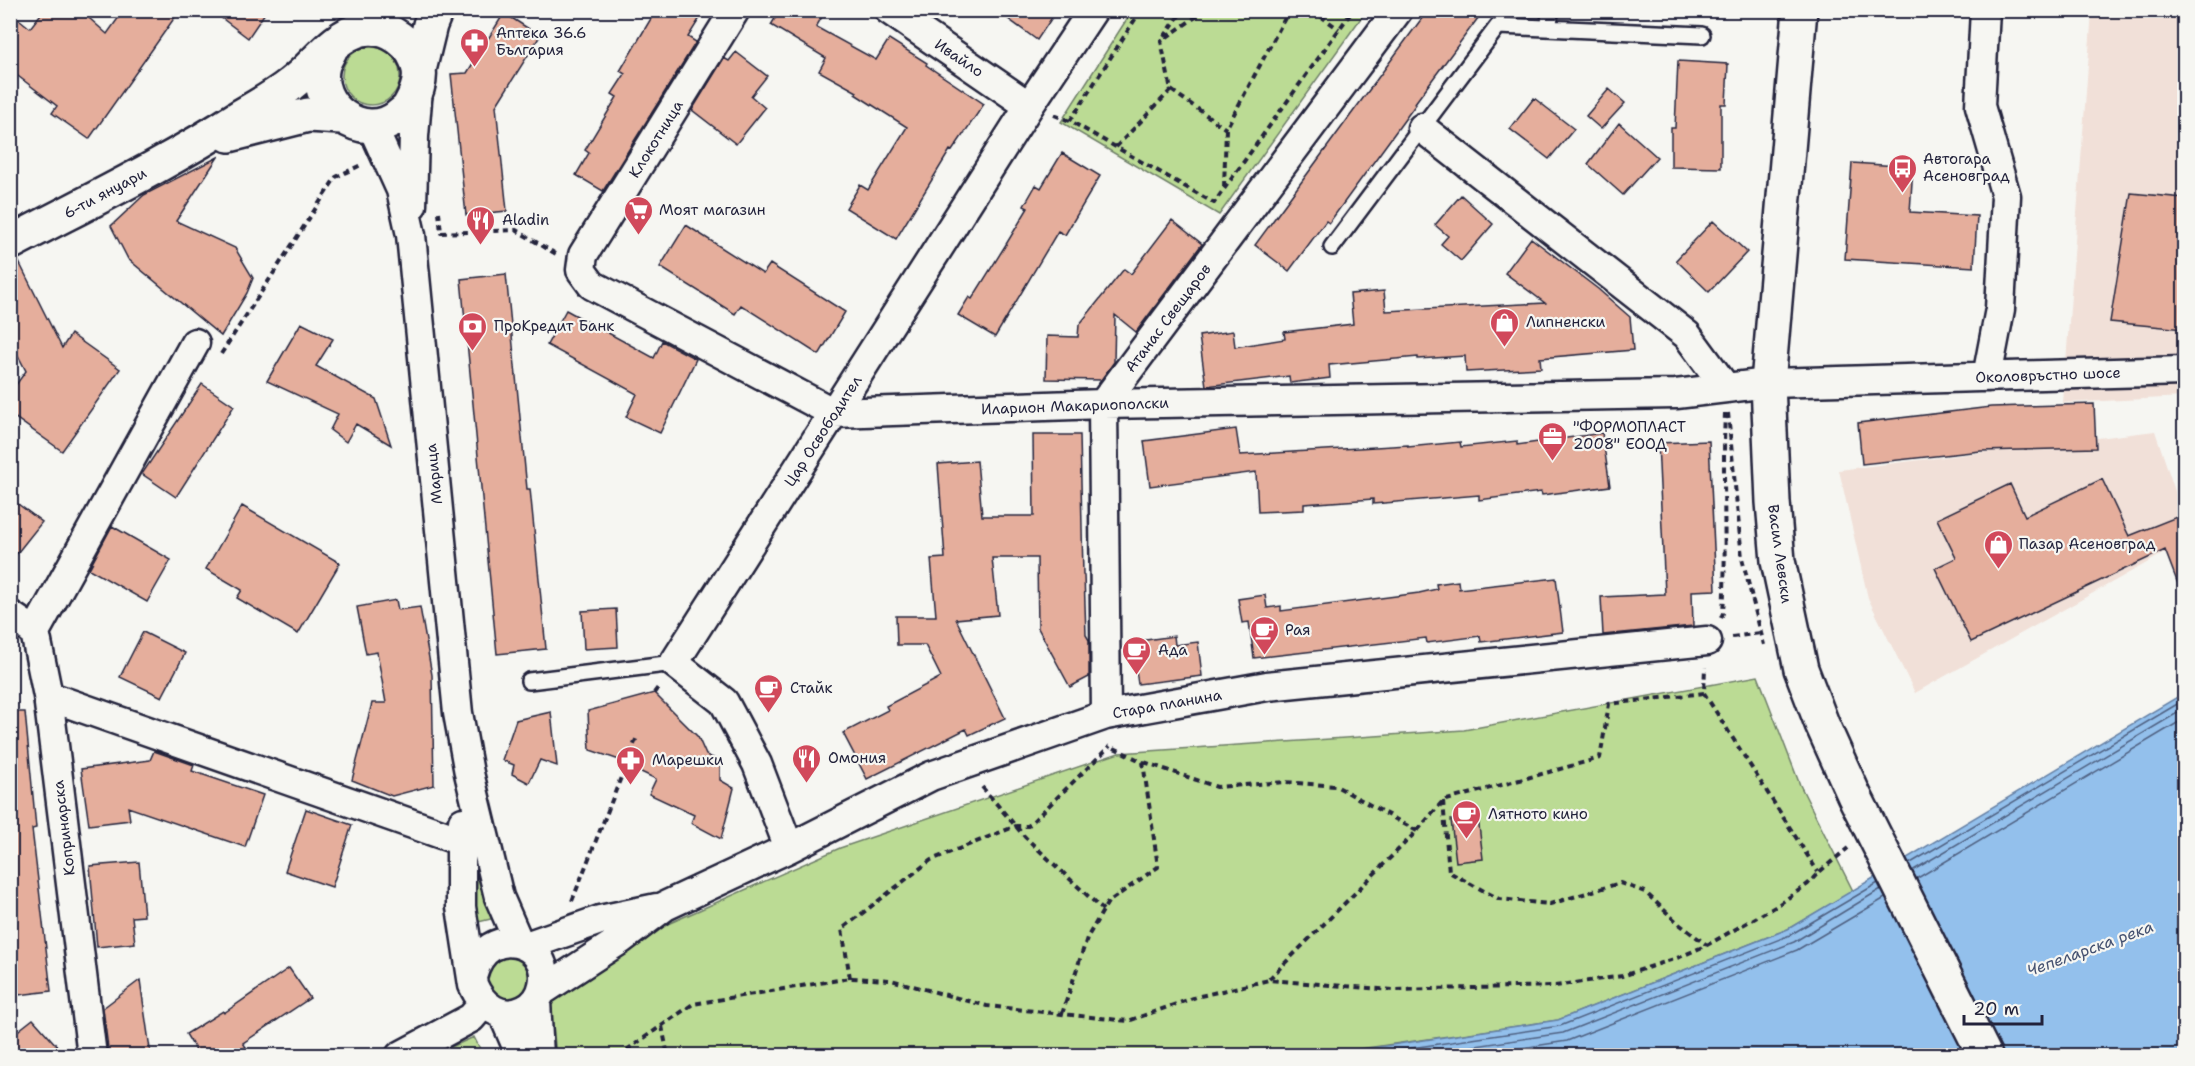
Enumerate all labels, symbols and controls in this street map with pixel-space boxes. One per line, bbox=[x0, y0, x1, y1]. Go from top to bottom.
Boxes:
place label: Аптека 36.6 България bbox=[496, 23, 587, 60]
pharmacy icon: Аптека 36.6 България bbox=[459, 26, 491, 68]
street label: Ивайло bbox=[931, 34, 987, 82]
street label: Клокотница bbox=[624, 96, 688, 182]
place label: Автогара Асеновград bbox=[1923, 149, 2010, 186]
bus stop icon: Автогара Асеновград bbox=[1886, 152, 1918, 194]
street label: 6-ти януари bbox=[60, 163, 150, 223]
supermarket icon: Моят магазин bbox=[622, 194, 654, 236]
place label: Моят магазин bbox=[659, 200, 766, 220]
restaurant icon: Aladin bbox=[465, 204, 497, 246]
place label: Aladin bbox=[502, 210, 549, 230]
street label: Атанас Свещаров bbox=[1121, 260, 1215, 376]
shop icon: Липненски bbox=[1489, 306, 1521, 348]
bank icon: ПроКредит Банк bbox=[457, 310, 489, 352]
place label: Липненски bbox=[1526, 312, 1605, 332]
place label: ПроКредит Банк bbox=[494, 316, 614, 336]
street label: Околовръстно шосе bbox=[1975, 362, 2121, 388]
street label: Цар Освободител bbox=[780, 371, 867, 490]
street label: Иларион Макариополски bbox=[981, 393, 1169, 419]
place label: "ФОРМОПЛАСТ 2008" ЕООД bbox=[1573, 417, 1686, 454]
office icon: "ФОРМОПЛАСТ 2008" ЕООД bbox=[1536, 420, 1568, 462]
street label: Марица bbox=[421, 442, 447, 505]
street label: Васил Левски bbox=[1763, 503, 1797, 605]
shop icon: Пазар Асеновград bbox=[1982, 528, 2014, 570]
place label: Пазар Асеновград bbox=[2019, 534, 2156, 554]
cafe icon: Рая bbox=[1248, 614, 1280, 656]
place label: Рая bbox=[1285, 620, 1311, 640]
cafe icon: Ада bbox=[1121, 634, 1153, 676]
place label: Ада bbox=[1158, 640, 1188, 660]
cafe icon: Стайк bbox=[753, 672, 785, 714]
place label: Стайк bbox=[790, 678, 833, 698]
street label: Стара планина bbox=[1111, 684, 1224, 723]
restaurant icon: Омония bbox=[791, 742, 823, 784]
pharmacy icon: Марешки bbox=[615, 744, 647, 786]
place label: Омония bbox=[828, 748, 886, 768]
place label: Марешки bbox=[652, 750, 724, 770]
street label: Копринарска bbox=[48, 779, 80, 877]
cafe icon: Лятното кино bbox=[1451, 798, 1483, 840]
place label: Лятното кино bbox=[1488, 804, 1588, 824]
water label: Чепеларска река bbox=[2024, 916, 2156, 981]
scale bar bbox=[1964, 988, 2042, 1026]
text: 20 m bbox=[1973, 997, 2019, 1021]

